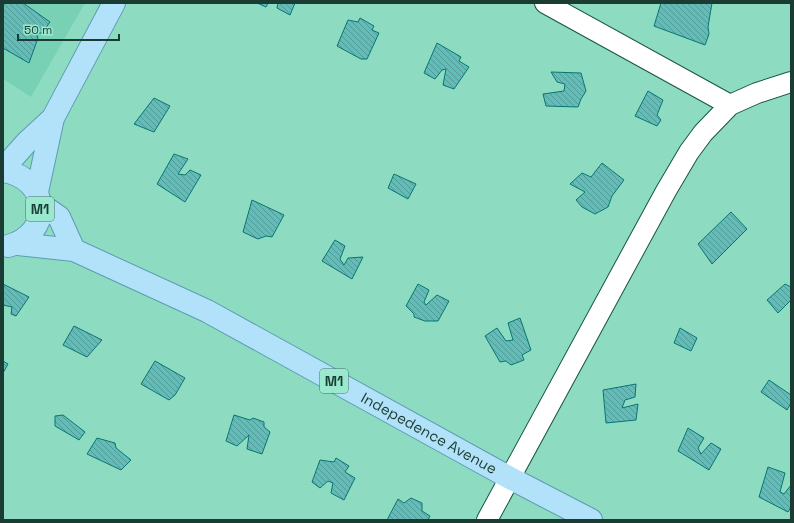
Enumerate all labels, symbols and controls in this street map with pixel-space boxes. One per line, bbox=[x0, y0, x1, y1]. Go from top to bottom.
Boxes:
scale bar bbox=[18, 16, 119, 42]
text: 50 m bbox=[24, 22, 52, 38]
road number: M1 bbox=[26, 197, 54, 221]
road number: M1 bbox=[320, 369, 348, 393]
street label: Indepedence Avenue bbox=[358, 388, 501, 478]

